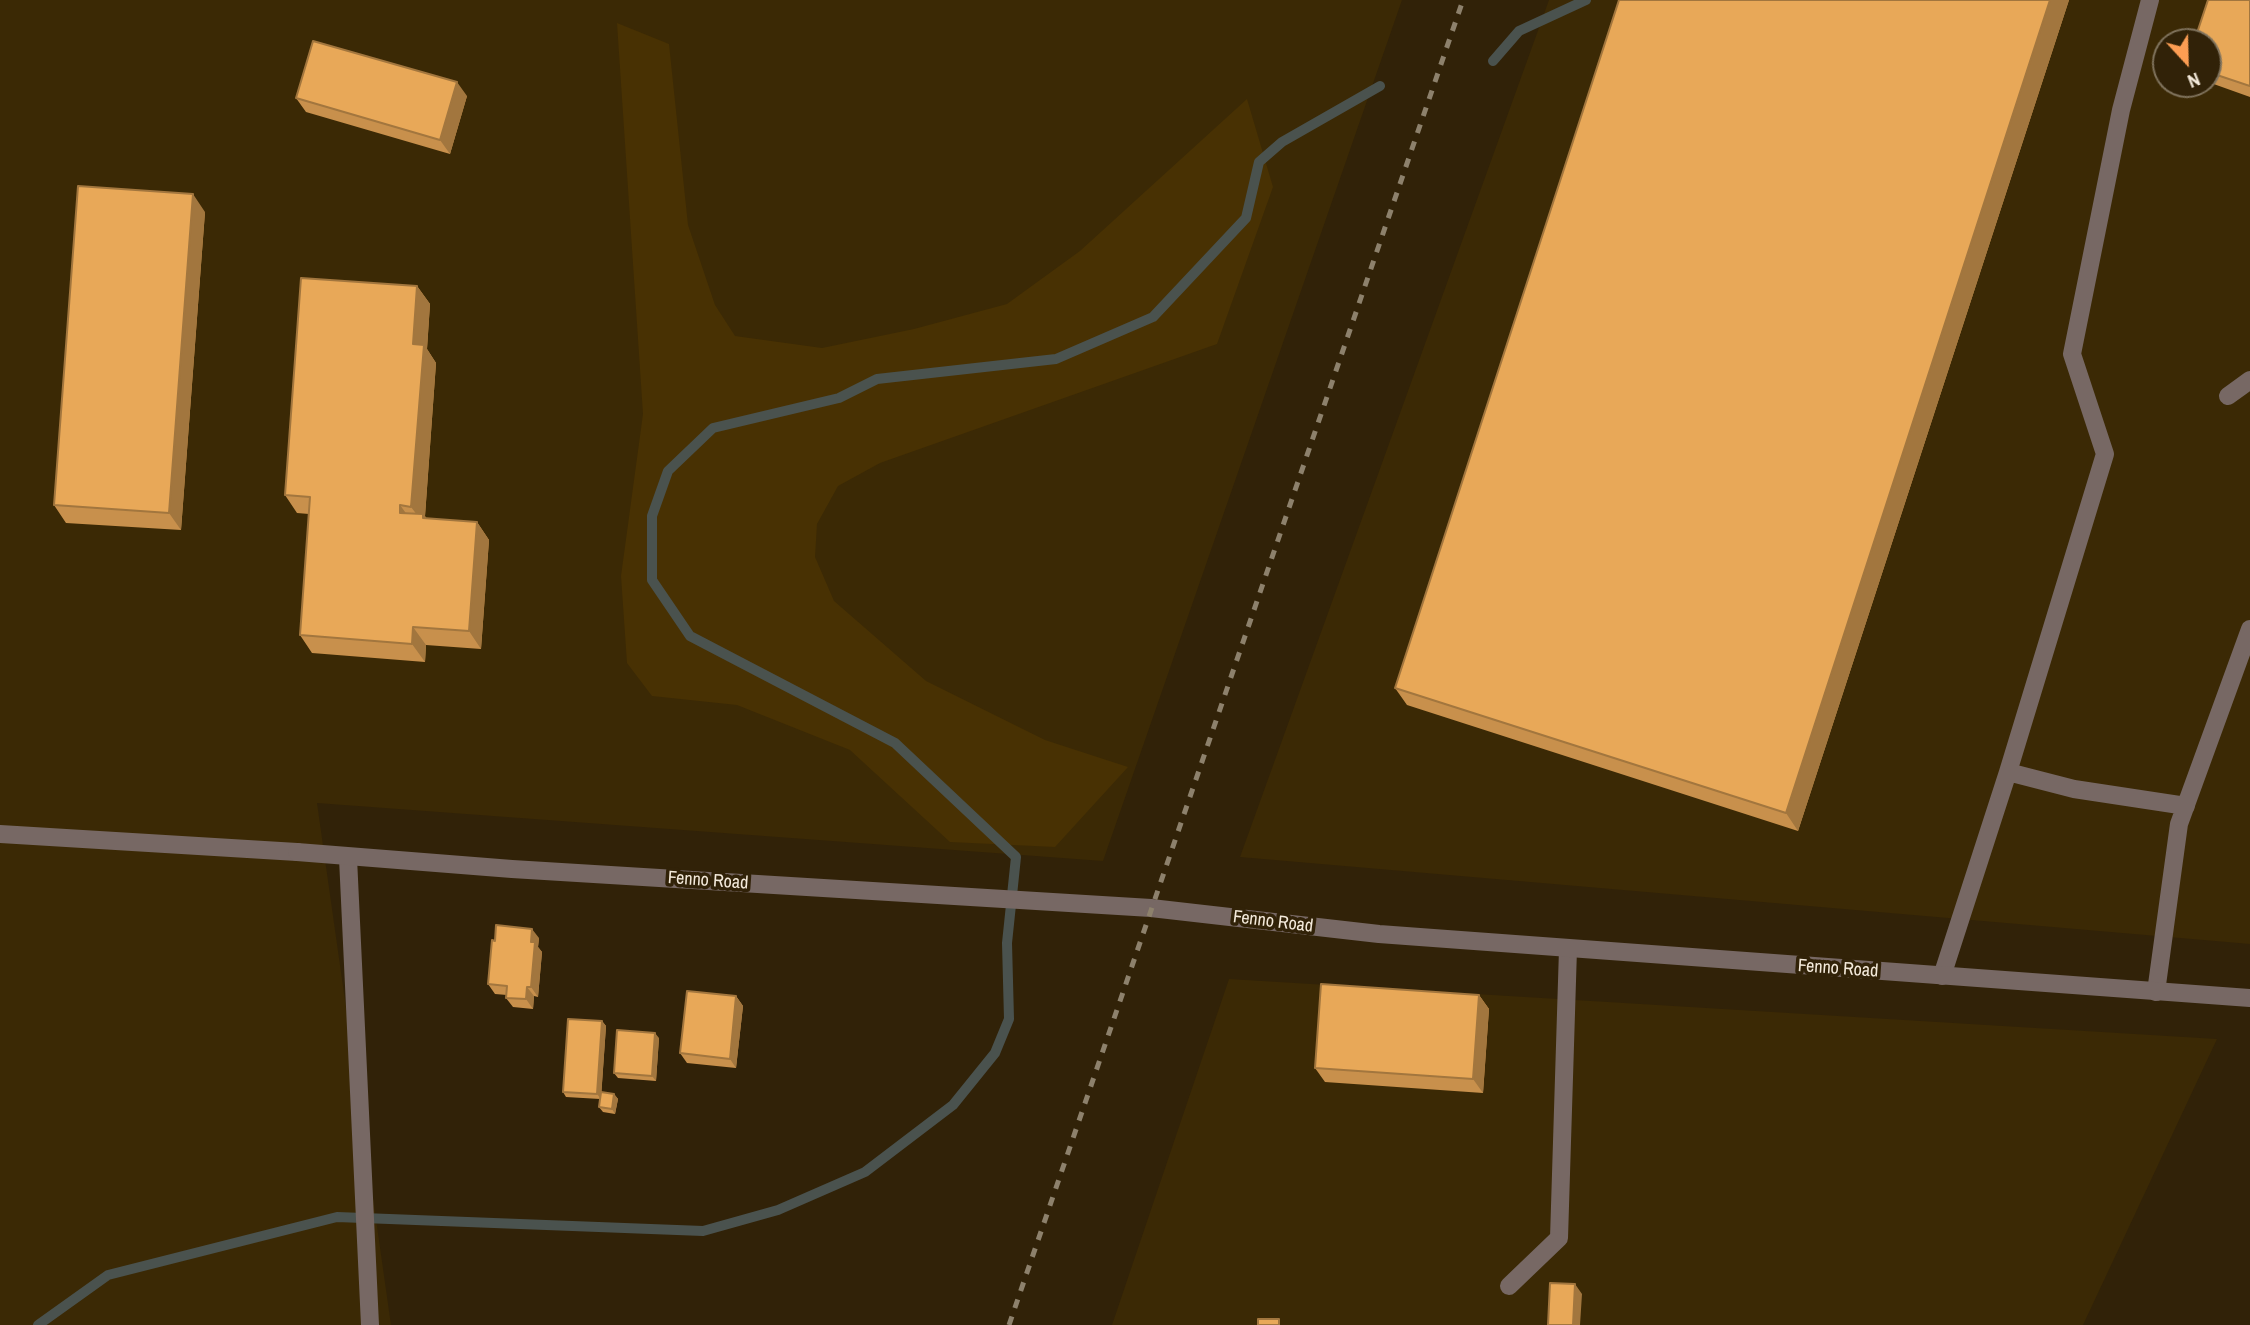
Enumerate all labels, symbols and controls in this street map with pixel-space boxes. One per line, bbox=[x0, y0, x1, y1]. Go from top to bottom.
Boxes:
north arrow bbox=[2152, 28, 2222, 98]
text: N bbox=[2184, 66, 2204, 95]
street label: Fenno Road bbox=[667, 867, 749, 895]
street label: Fenno Road bbox=[1232, 906, 1314, 938]
street label: Fenno Road bbox=[1797, 955, 1879, 983]

